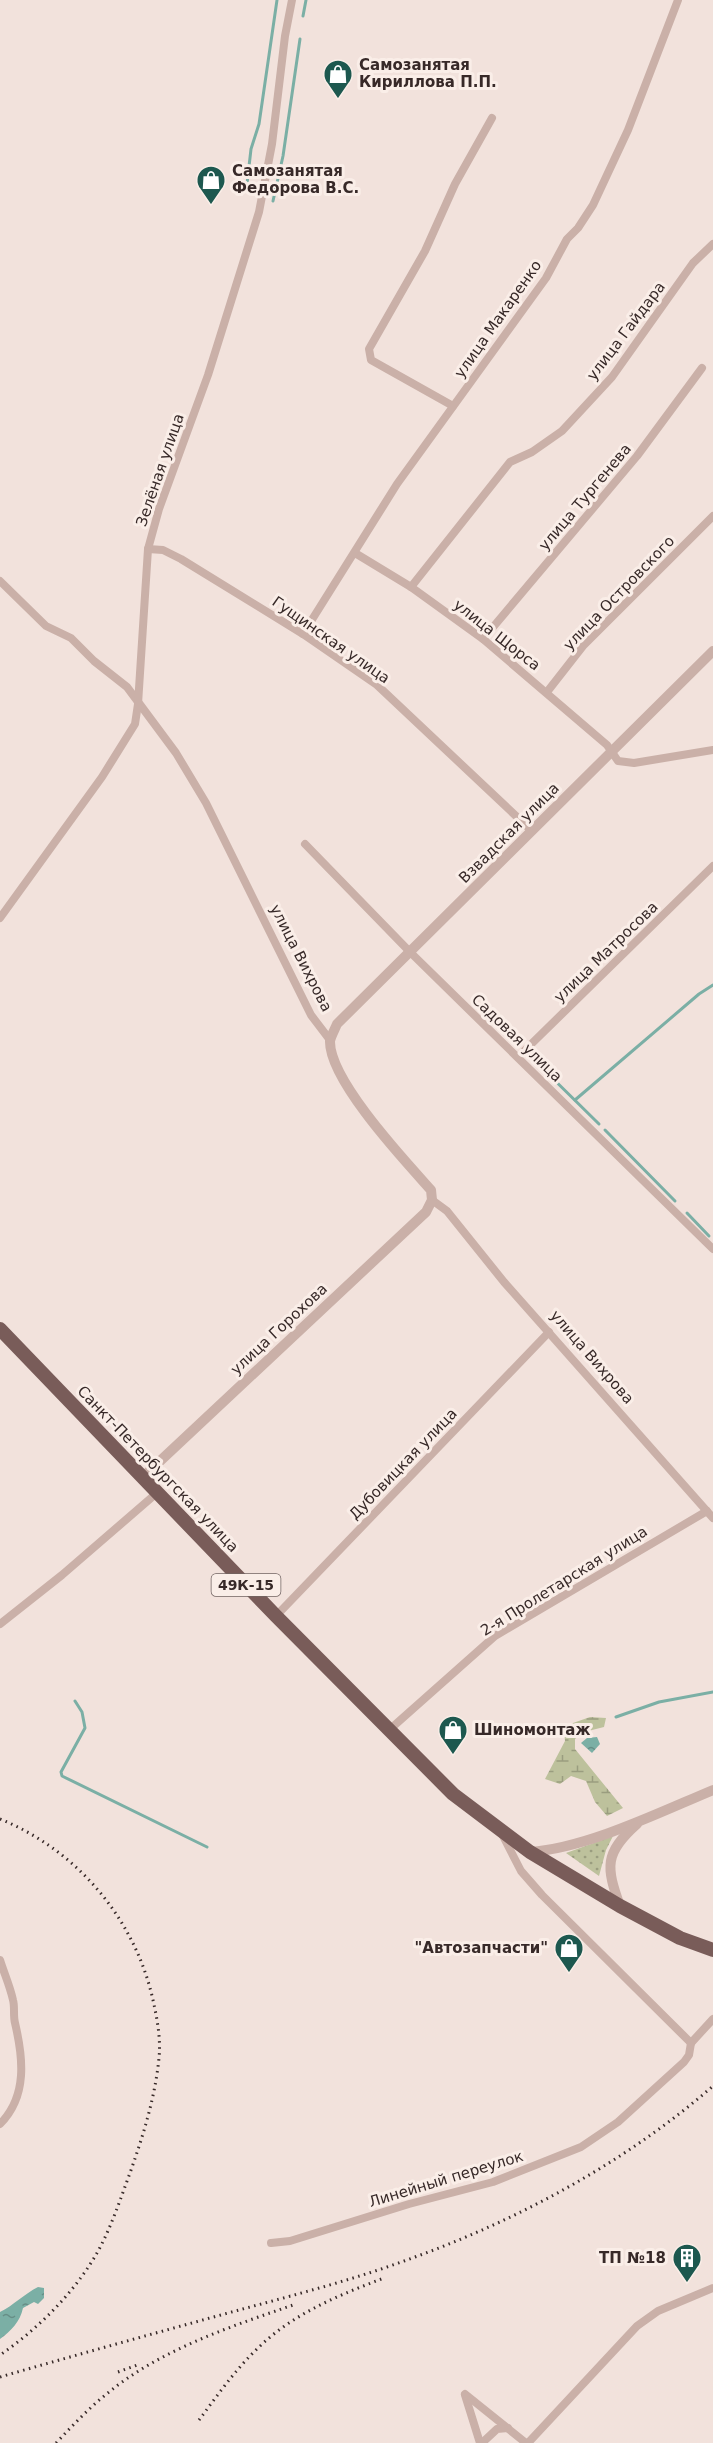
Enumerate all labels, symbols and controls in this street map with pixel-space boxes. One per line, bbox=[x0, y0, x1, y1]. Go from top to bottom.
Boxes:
place label: Самозанятая Кириллова П.П. bbox=[359, 56, 497, 91]
shop icon: Самозанятая Кириллова П.П. bbox=[322, 58, 354, 100]
place label: Самозанятая Федорова В.С. bbox=[232, 162, 359, 197]
shop icon: Самозанятая Федорова В.С. bbox=[195, 164, 227, 206]
street label: улица Макаренко bbox=[451, 257, 545, 381]
street label: улица Гайдара bbox=[583, 278, 669, 384]
street label: Зелёная улица bbox=[132, 411, 188, 529]
street label: улица Тургенева bbox=[535, 440, 635, 554]
street label: улица Островского bbox=[560, 532, 678, 654]
street label: Гущинская улица bbox=[269, 593, 393, 687]
street label: улица Щорса bbox=[450, 596, 544, 674]
street label: Взвадская улица bbox=[455, 779, 563, 887]
street label: улица Матросова bbox=[550, 898, 662, 1006]
street label: улица Вихрова bbox=[266, 901, 336, 1015]
street label: Садовая улица bbox=[468, 990, 566, 1086]
street label: улица Горохова bbox=[227, 1280, 331, 1378]
street label: улица Вихрова bbox=[546, 1307, 638, 1407]
street label: Санкт-Петербургская улица bbox=[74, 1382, 242, 1556]
street label: Дубовицкая улица bbox=[345, 1405, 461, 1523]
street label: 2-я Пролетарская улица bbox=[477, 1522, 651, 1640]
road number: 49К-15 bbox=[212, 1574, 280, 1596]
shop icon: Шиномонтаж bbox=[437, 1714, 469, 1756]
place label: Шиномонтаж bbox=[474, 1721, 590, 1739]
shop icon: "Автозапчасти" bbox=[553, 1932, 585, 1974]
place label: "Автозапчасти" bbox=[415, 1939, 548, 1957]
street label: Линейный переулок bbox=[367, 2147, 525, 2211]
building icon: ТП №18 bbox=[671, 2242, 703, 2284]
place label: ТП №18 bbox=[599, 2249, 666, 2267]

